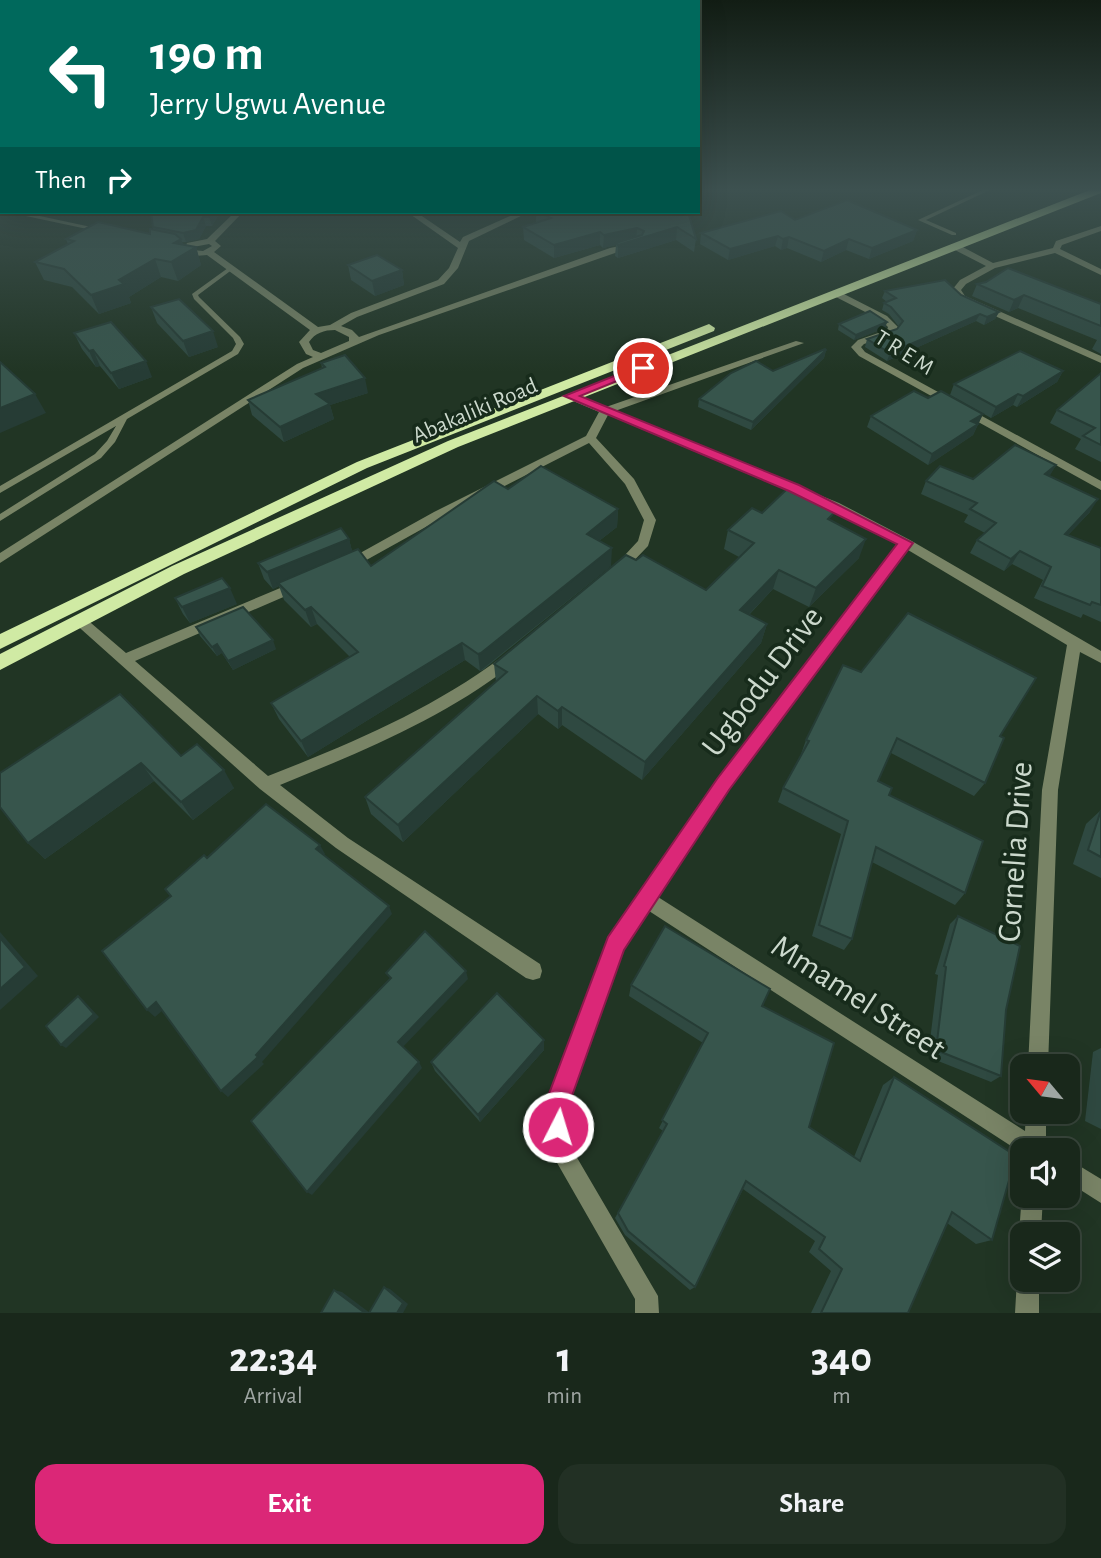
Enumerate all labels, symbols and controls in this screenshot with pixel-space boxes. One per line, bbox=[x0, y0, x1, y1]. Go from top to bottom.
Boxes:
icon: left bbox=[35, 28, 126, 119]
text: 190 m bbox=[150, 30, 264, 79]
text: Jerry Ugwu Avenue bbox=[150, 88, 386, 120]
icon: right bbox=[100, 161, 138, 199]
text: Then bbox=[35, 167, 86, 193]
street label: T R E M bbox=[870, 326, 938, 380]
pin bbox=[613, 338, 673, 398]
icon: arrive bbox=[624, 349, 662, 387]
street label: Abakaliki Road bbox=[409, 374, 541, 448]
street label: Ugbodu Drive bbox=[696, 601, 830, 763]
street label: Cornelia Drive bbox=[993, 761, 1039, 943]
street label: Mmamel Street bbox=[765, 930, 951, 1067]
north arrow bbox=[1010, 1054, 1080, 1124]
map controls bbox=[1010, 1054, 1080, 1292]
position arrow bbox=[521, 1090, 595, 1164]
button: sound bbox=[1010, 1138, 1080, 1208]
button: layers bbox=[1010, 1222, 1080, 1292]
text: 22:34 bbox=[229, 1337, 317, 1379]
text: 1 bbox=[557, 1337, 572, 1379]
text: 340 bbox=[811, 1337, 872, 1379]
text: Arrival bbox=[244, 1385, 303, 1408]
text: min bbox=[546, 1385, 582, 1408]
text: m bbox=[832, 1385, 851, 1408]
button: Exit bbox=[35, 1464, 544, 1544]
button: Share bbox=[558, 1464, 1066, 1544]

